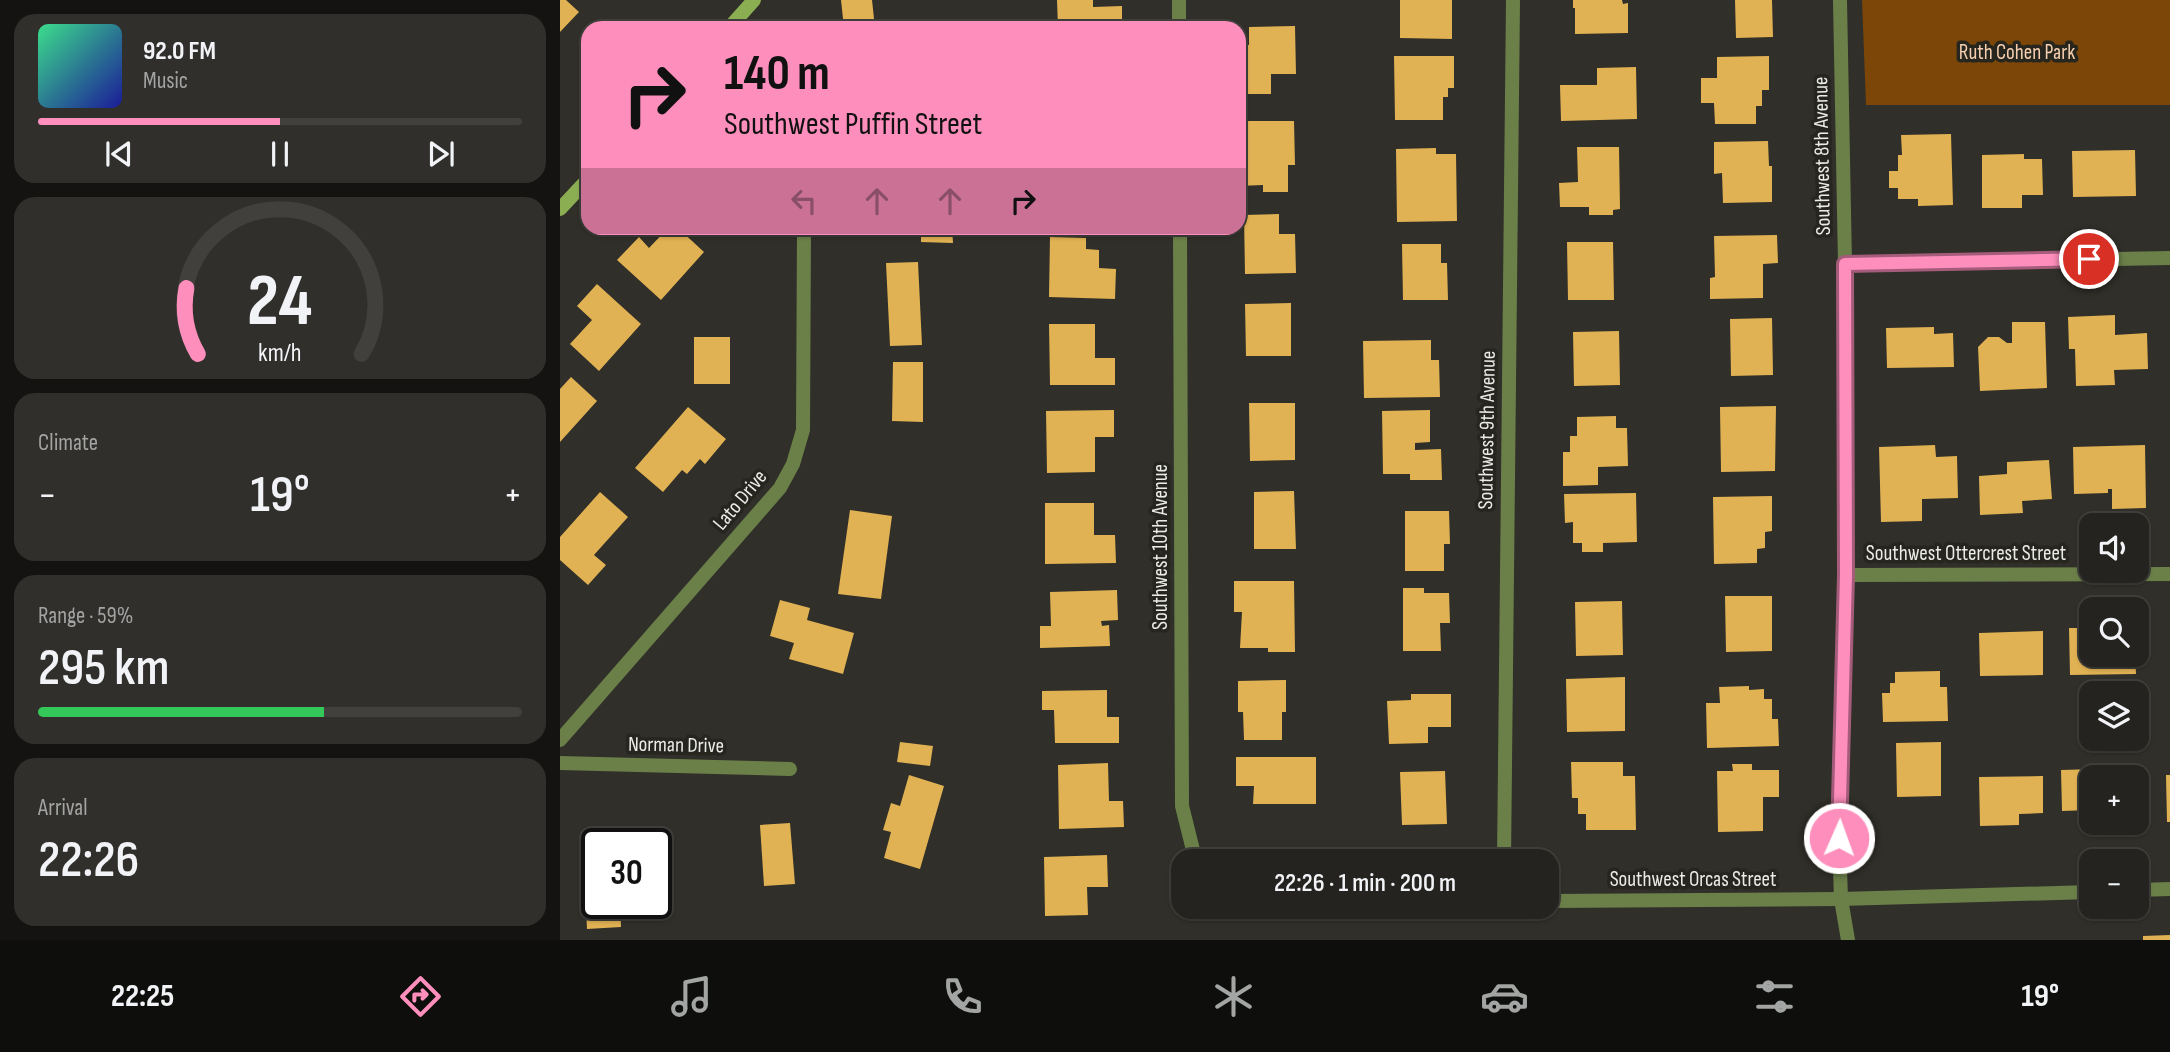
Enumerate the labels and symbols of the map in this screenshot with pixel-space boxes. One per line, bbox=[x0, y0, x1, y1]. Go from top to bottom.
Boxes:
park label: Ruth Cohen Park bbox=[1959, 40, 2075, 65]
street label: Southwest 8th Avenue bbox=[1808, 77, 1836, 235]
pin bbox=[2059, 229, 2119, 289]
street label: Southwest 9th Avenue bbox=[1473, 350, 1501, 510]
street label: Southwest 10th Avenue bbox=[1148, 464, 1173, 630]
street label: Lato Drive bbox=[708, 465, 772, 535]
street label: Southwest Ottercrest Street bbox=[1866, 541, 2066, 566]
street label: Norman Drive bbox=[628, 732, 724, 758]
position arrow bbox=[1802, 801, 1876, 875]
speed limit sign: 30 bbox=[581, 828, 672, 919]
street label: Southwest Orcas Street bbox=[1610, 867, 1776, 892]

